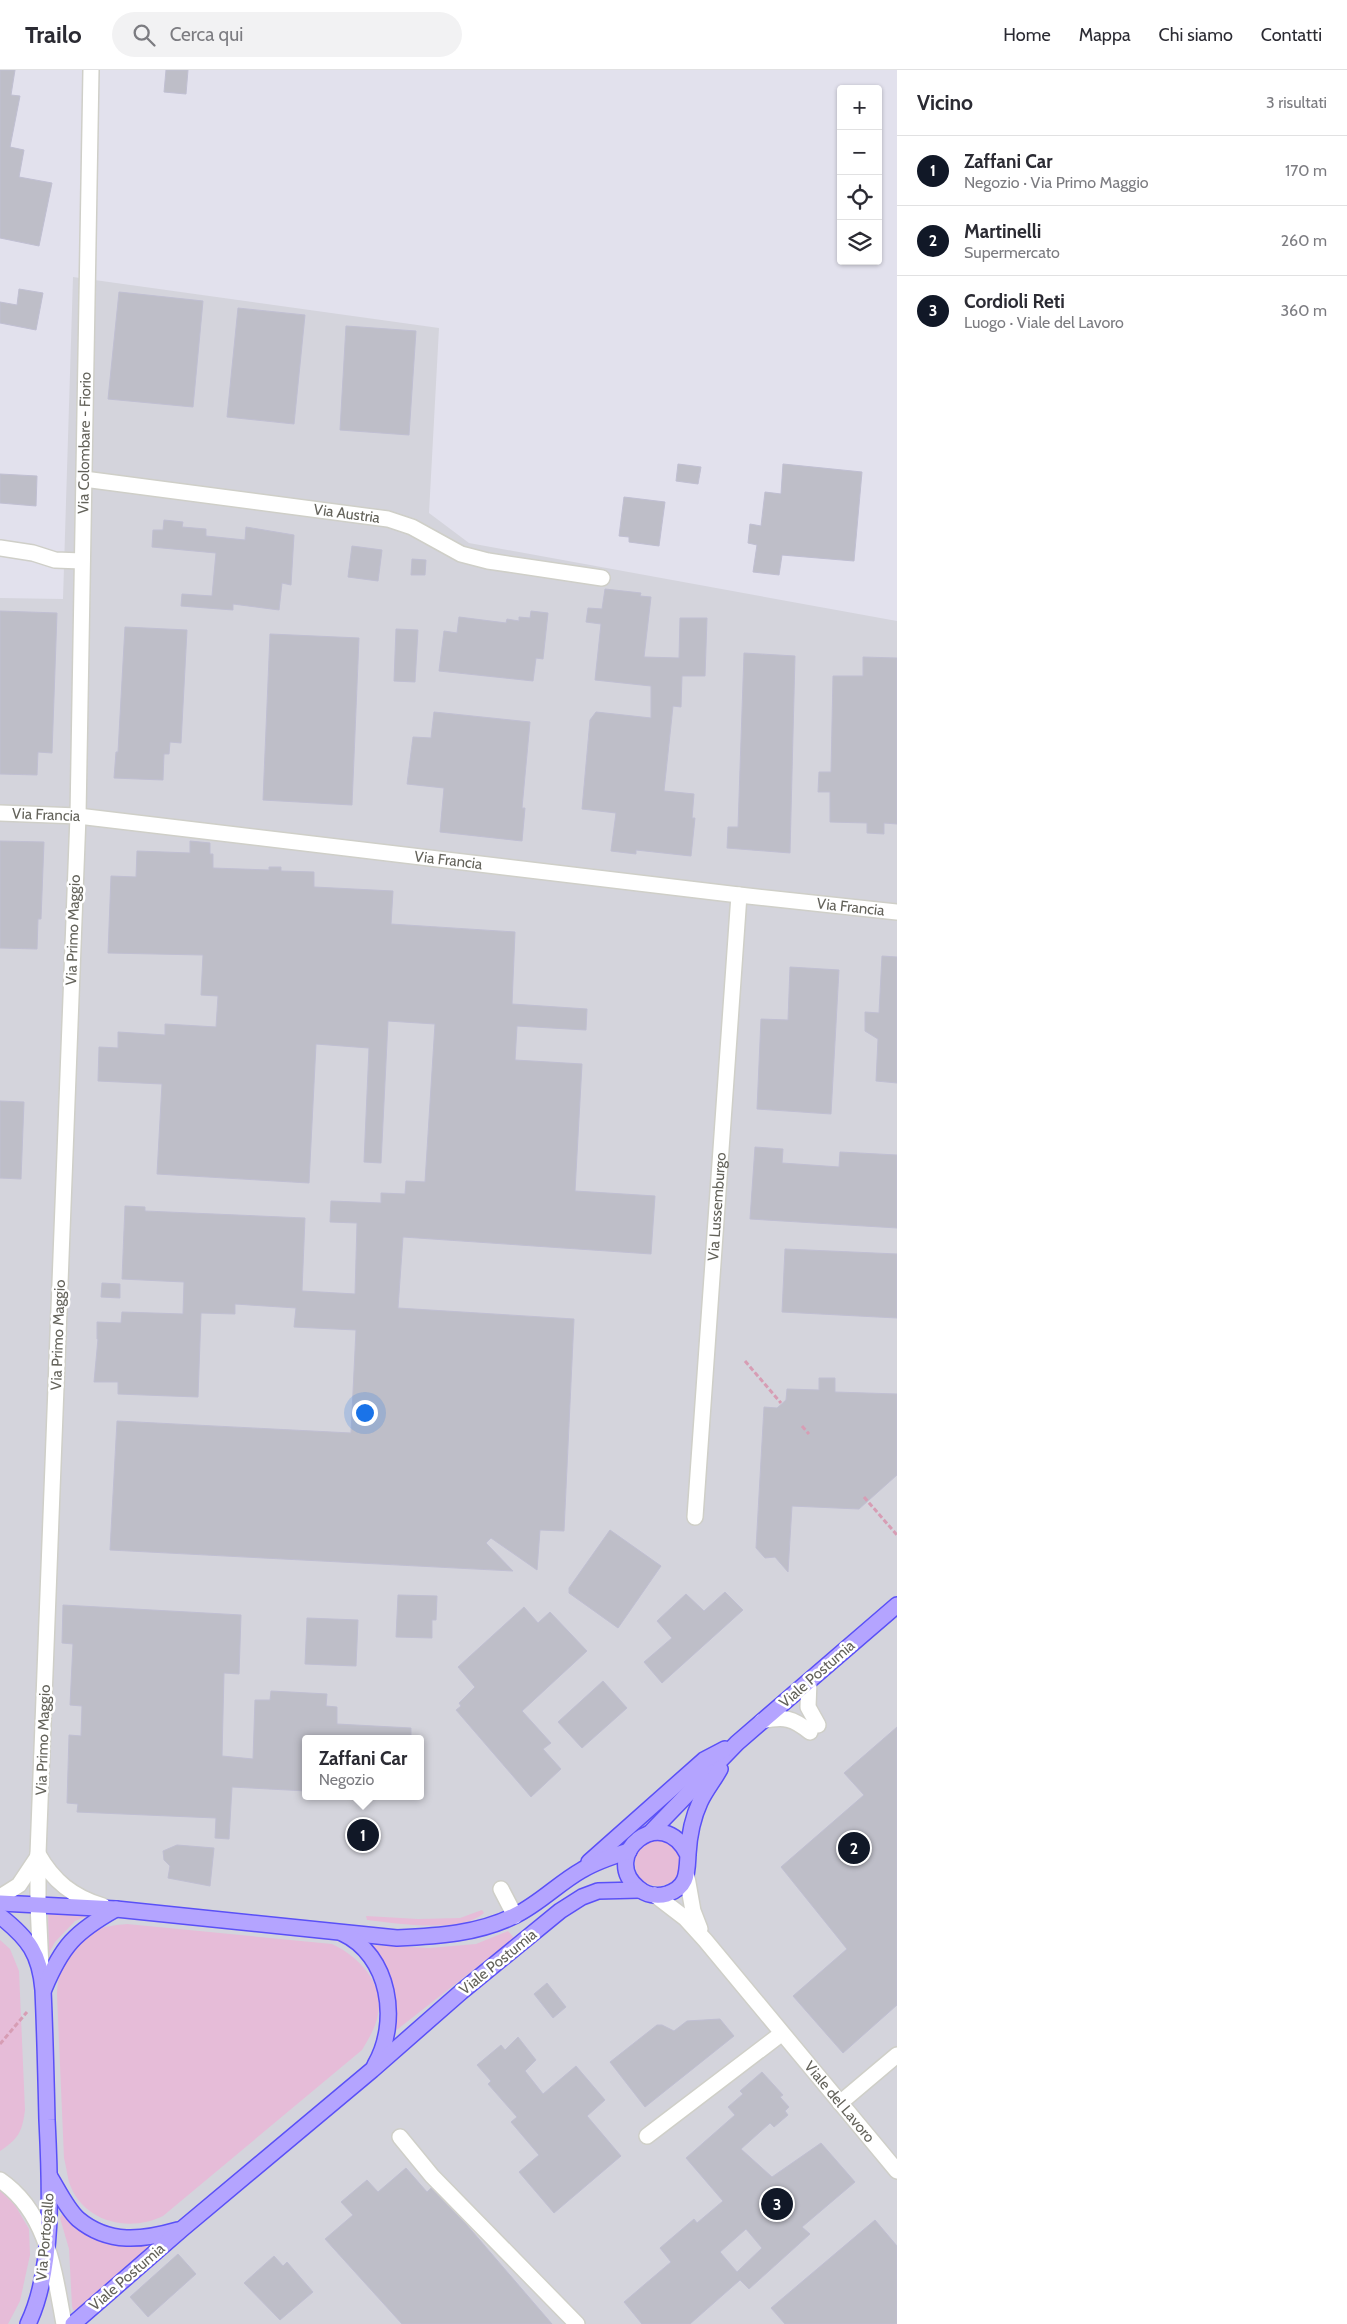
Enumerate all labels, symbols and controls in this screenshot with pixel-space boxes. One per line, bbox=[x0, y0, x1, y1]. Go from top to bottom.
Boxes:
search box bbox=[112, 12, 462, 57]
text: Trailo bbox=[25, 20, 82, 49]
icon: search bbox=[130, 21, 158, 49]
text: Cerca qui bbox=[170, 23, 243, 46]
text: Home bbox=[1003, 24, 1051, 46]
text: Mappa bbox=[1079, 24, 1131, 46]
text: Chi siamo bbox=[1159, 24, 1233, 46]
text: Contatti bbox=[1261, 24, 1322, 46]
map controls bbox=[837, 85, 882, 265]
button: + bbox=[837, 85, 882, 130]
text: Vicino bbox=[917, 90, 973, 115]
text: 3 risultati bbox=[1266, 93, 1327, 112]
button: − bbox=[837, 130, 882, 175]
text: Zaffani Car bbox=[964, 150, 1053, 173]
text: 1 bbox=[930, 161, 936, 180]
text: 170 m bbox=[1285, 161, 1327, 180]
text: Negozio · Via Primo Maggio bbox=[964, 173, 1149, 192]
button: locate bbox=[837, 175, 882, 220]
button: layers bbox=[837, 220, 882, 265]
text: Martinelli bbox=[964, 220, 1041, 243]
text: 2 bbox=[929, 231, 937, 250]
text: 260 m bbox=[1281, 231, 1327, 250]
text: Supermercato bbox=[964, 243, 1060, 262]
text: Cordioli Reti bbox=[964, 290, 1065, 313]
text: 3 bbox=[929, 301, 937, 320]
text: 360 m bbox=[1280, 301, 1327, 320]
text: Luogo · Viale del Lavoro bbox=[964, 313, 1124, 332]
street label: Via Colombare - Fiorio bbox=[74, 372, 95, 514]
street label: Via Austria bbox=[312, 500, 382, 527]
street label: Via Francia bbox=[12, 804, 81, 825]
street label: Via Francia bbox=[413, 847, 484, 873]
street label: Via Primo Maggio bbox=[62, 874, 84, 986]
street label: Via Francia bbox=[816, 894, 886, 920]
street label: Via Lussemburgo bbox=[704, 1152, 730, 1262]
street label: Via Primo Maggio bbox=[47, 1279, 69, 1391]
your location bbox=[352, 1400, 378, 1426]
street label: Viale Postumia bbox=[776, 1636, 859, 1712]
street label: Via Primo Maggio bbox=[32, 1684, 54, 1796]
popup bbox=[302, 1735, 424, 1800]
text: Zaffani Car bbox=[319, 1747, 407, 1770]
text: Negozio bbox=[319, 1770, 374, 1789]
pin: 1 bbox=[347, 1816, 379, 1854]
pin: 2 bbox=[838, 1829, 870, 1867]
street label: Viale Postumia bbox=[456, 1925, 541, 1999]
street label: Viale del Lavoro bbox=[801, 2057, 879, 2146]
pin: 3 bbox=[761, 2185, 793, 2223]
street label: Via Portogallo bbox=[32, 2192, 58, 2282]
street label: Viale Postumia bbox=[86, 2239, 169, 2315]

